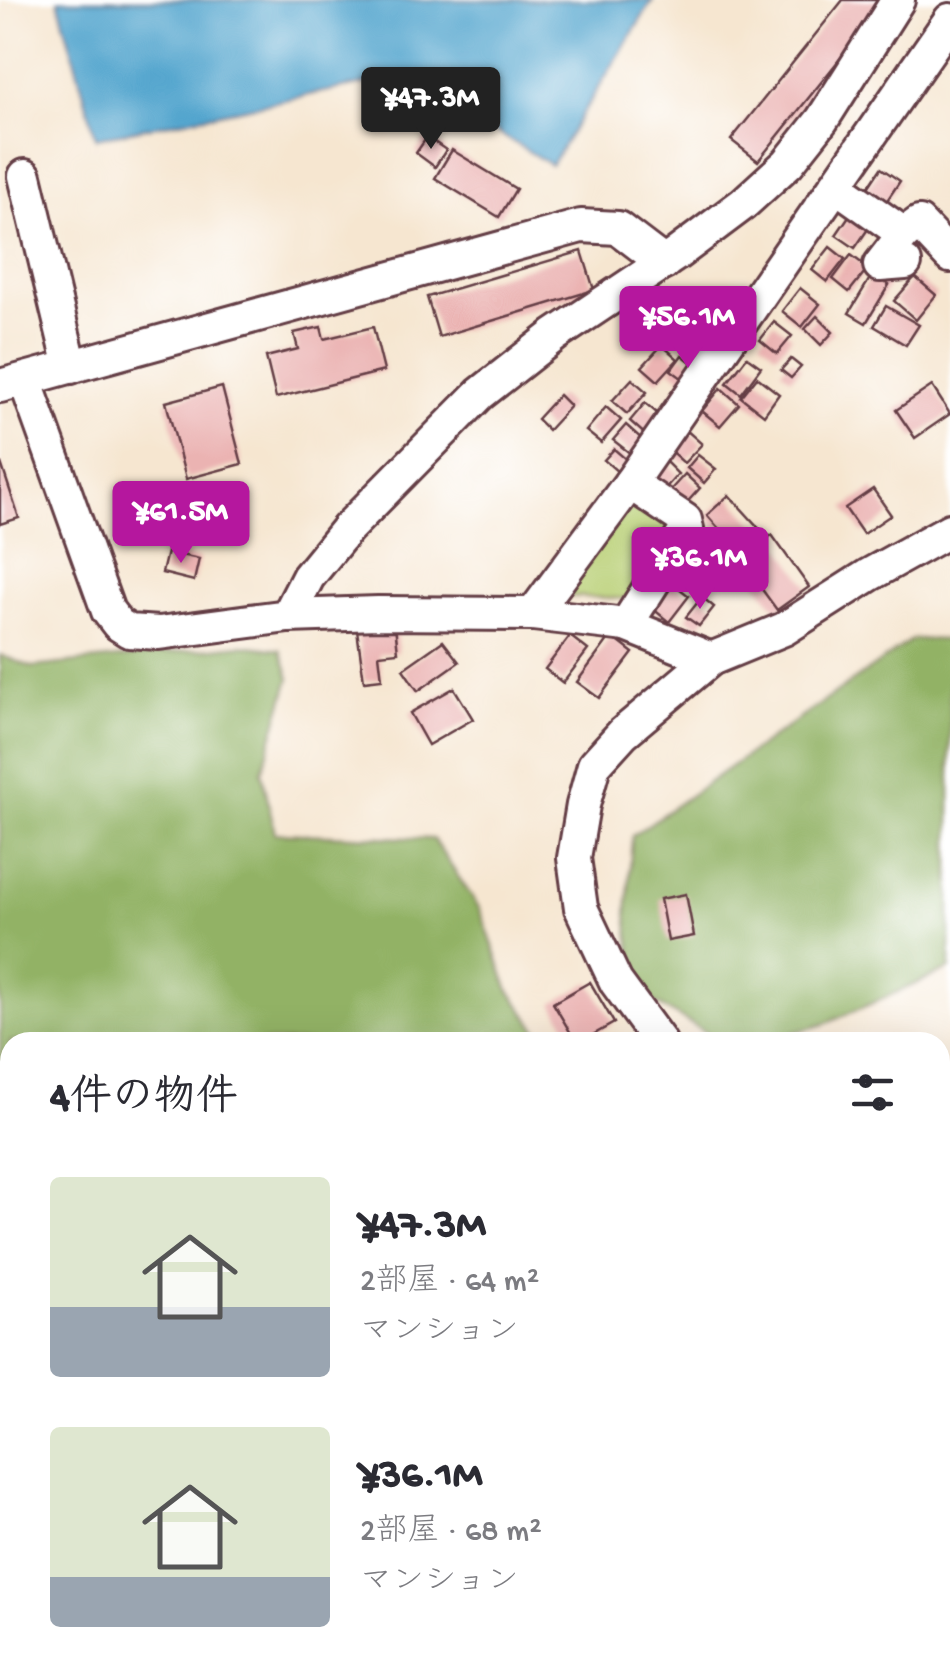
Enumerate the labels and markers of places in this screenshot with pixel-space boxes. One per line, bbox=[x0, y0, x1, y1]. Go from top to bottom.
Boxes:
pin: ¥47.3M bbox=[350, 67, 512, 152]
pin: ¥56.1M bbox=[607, 286, 769, 371]
pin: ¥61.5M bbox=[100, 481, 262, 566]
pin: ¥36.1M bbox=[619, 527, 781, 612]

